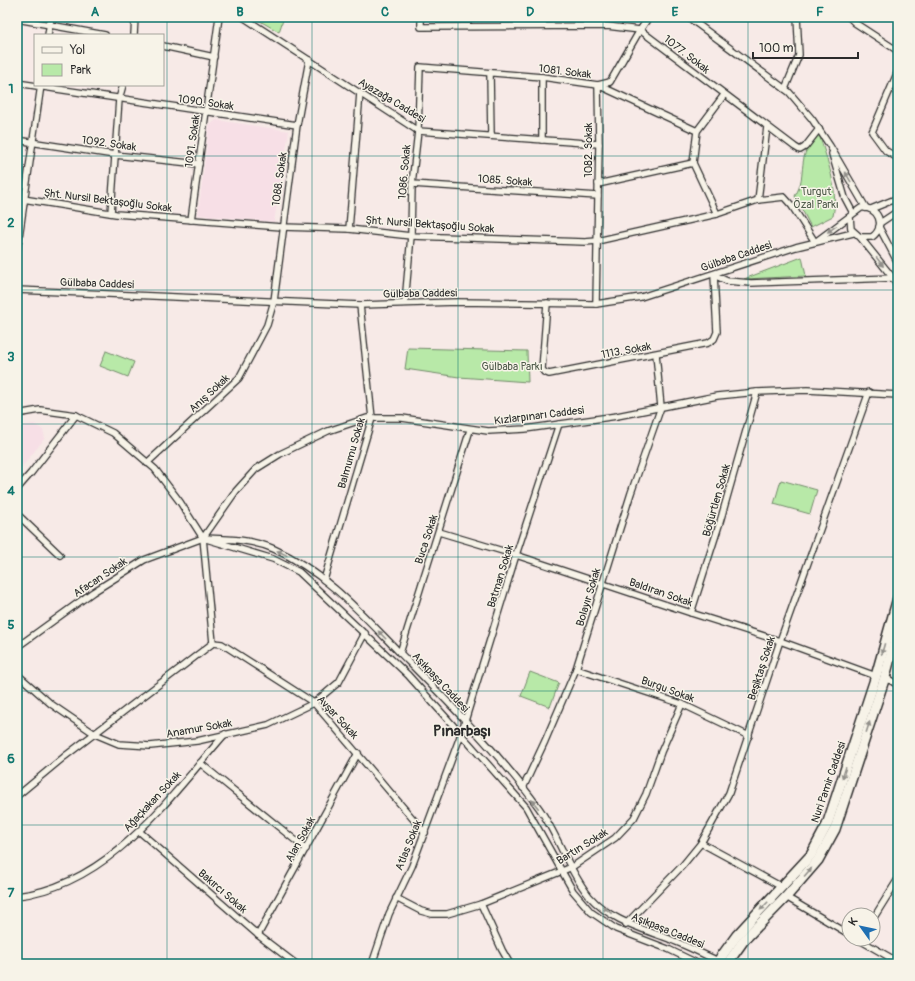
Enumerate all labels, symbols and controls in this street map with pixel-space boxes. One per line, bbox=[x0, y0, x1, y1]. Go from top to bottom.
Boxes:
text: A bbox=[91, 4, 100, 20]
text: B bbox=[236, 4, 244, 20]
text: C bbox=[381, 4, 389, 20]
text: D bbox=[526, 4, 534, 20]
text: E bbox=[672, 4, 679, 20]
text: F bbox=[816, 4, 824, 20]
street label: 1077. Sokak bbox=[661, 32, 713, 77]
legend bbox=[34, 34, 164, 86]
scale bar bbox=[753, 34, 858, 60]
text: 100 m bbox=[759, 41, 794, 56]
text: Yol bbox=[69, 43, 85, 58]
street label: 1081. Sokak bbox=[538, 62, 592, 81]
text: Park bbox=[70, 63, 91, 78]
street label: Ayazağa Caddesi bbox=[356, 75, 428, 126]
text: 1 bbox=[8, 81, 14, 97]
street label: 1090. Sokak bbox=[177, 92, 235, 113]
street label: 1091. Sokak bbox=[182, 113, 203, 168]
street label: 1082. Sokak bbox=[582, 122, 595, 177]
street label: 1092. Sokak bbox=[81, 133, 137, 154]
street label: 1086. Sokak bbox=[396, 144, 413, 200]
street label: 1088. Sokak bbox=[269, 151, 290, 207]
one-way arrow bbox=[844, 171, 851, 183]
street label: 1085. Sokak bbox=[477, 172, 533, 189]
park label: Turgut Özal Parkı bbox=[793, 185, 839, 211]
street label: Şht. Nursil Bektaşoğlu Sokak bbox=[43, 186, 173, 215]
street label: Şht. Nursil Bektaşoğlu Sokak bbox=[365, 214, 495, 236]
text: 2 bbox=[7, 215, 15, 231]
one-way arrow bbox=[827, 225, 838, 233]
street label: Gülbaba Caddesi bbox=[699, 238, 773, 275]
one-way arrow bbox=[876, 256, 884, 267]
street label: Gülbaba Caddesi bbox=[60, 276, 134, 291]
street label: Gülbaba Caddesi bbox=[383, 286, 457, 301]
street label: 1113. Sokak bbox=[600, 340, 652, 361]
text: 3 bbox=[7, 349, 15, 365]
park label: Gülbaba Parkı bbox=[481, 360, 543, 373]
street label: Anış Sokak bbox=[187, 371, 232, 415]
street label: Kızlarpınarı Caddesi bbox=[493, 404, 585, 427]
street label: Balmumu Sokak bbox=[335, 416, 368, 490]
street label: Böğürtlen Sokak bbox=[700, 462, 733, 538]
text: 4 bbox=[7, 483, 15, 499]
street label: Buca Sokak bbox=[412, 512, 441, 566]
street label: Batman Sokak bbox=[485, 543, 516, 609]
one-way arrow bbox=[276, 550, 288, 556]
street label: Afacan Sokak bbox=[71, 554, 130, 600]
street label: Bolayır Sokak bbox=[573, 566, 604, 628]
street label: Baldıran Sokak bbox=[627, 576, 695, 610]
text: 5 bbox=[7, 617, 15, 633]
one-way arrow bbox=[378, 630, 387, 640]
street label: Beşiktaş Sokak bbox=[745, 634, 778, 702]
one-way arrow bbox=[880, 643, 886, 656]
street label: Aşıkpaşa Caddesi bbox=[409, 650, 472, 715]
street label: Burgu Sokak bbox=[639, 674, 697, 705]
street label: Avşar Sokak bbox=[314, 693, 361, 742]
street label: Anamur Sokak bbox=[165, 716, 233, 741]
one-way arrow bbox=[865, 721, 871, 733]
district label: Pınarbaşı bbox=[433, 722, 491, 741]
street label: Nuri Pamir Caddesi bbox=[808, 740, 848, 825]
text: 6 bbox=[7, 751, 15, 767]
street label: Ağaçkakan Sokak bbox=[121, 768, 184, 834]
one-way arrow bbox=[841, 768, 847, 780]
one-way arrow bbox=[531, 798, 539, 809]
street label: Alan Sokak bbox=[283, 814, 318, 864]
street label: Atlas Sokak bbox=[392, 818, 425, 872]
street label: Bartın Sokak bbox=[554, 825, 611, 867]
street label: Bakırcı Sokak bbox=[196, 867, 250, 916]
one-way arrow bbox=[803, 867, 813, 877]
text: 7 bbox=[8, 885, 15, 901]
one-way arrow bbox=[760, 901, 769, 911]
one-way arrow bbox=[602, 906, 613, 915]
north arrow bbox=[841, 907, 881, 947]
street label: Aşıkpaşa Caddesi bbox=[629, 910, 706, 951]
text: K bbox=[846, 915, 860, 928]

